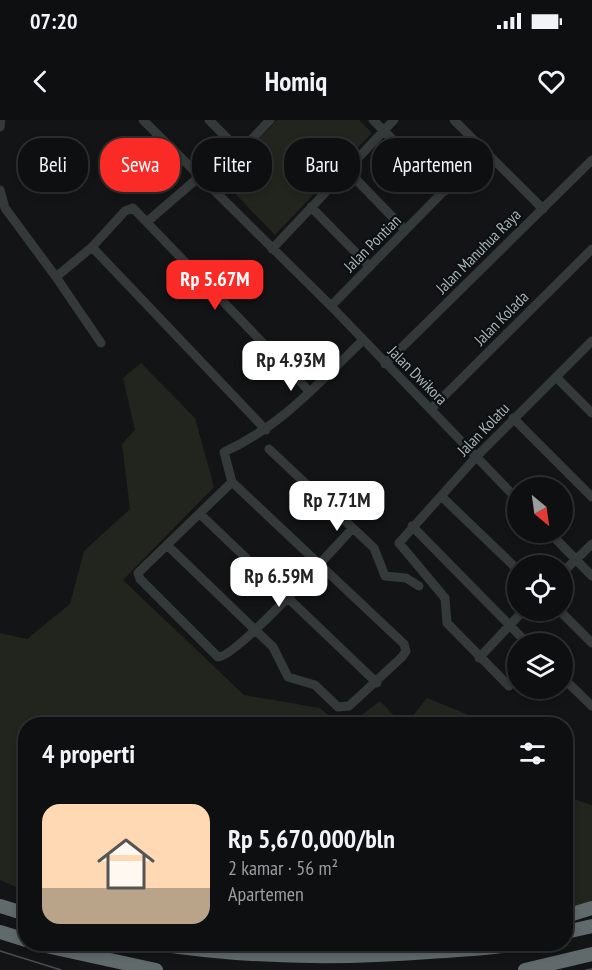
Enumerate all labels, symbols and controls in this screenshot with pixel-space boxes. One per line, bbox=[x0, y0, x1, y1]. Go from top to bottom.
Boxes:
text: 07:20 bbox=[30, 7, 78, 35]
text: Homiq bbox=[265, 64, 327, 98]
icon: back bbox=[24, 65, 57, 98]
icon: heart bbox=[535, 65, 568, 98]
chip: Beli bbox=[18, 138, 88, 192]
chip: Sewa bbox=[100, 138, 180, 192]
chip: Filter bbox=[192, 138, 272, 192]
chip: Baru bbox=[284, 138, 360, 192]
chip: Apartemen bbox=[372, 138, 493, 192]
street label: Jalan Manuhua Raya bbox=[431, 204, 525, 298]
street label: Jalan Pontian bbox=[338, 210, 405, 277]
pin: Rp 5.67M bbox=[153, 260, 277, 311]
text: Rp 5.67M bbox=[180, 266, 250, 292]
street label: Jalan Kolada bbox=[469, 287, 532, 350]
street label: Jalan Dwikora bbox=[383, 340, 452, 409]
pin: Rp 4.93M bbox=[229, 341, 353, 392]
text: Rp 4.93M bbox=[256, 347, 326, 373]
street label: Jalan Kolatu bbox=[452, 398, 513, 461]
north arrow bbox=[507, 477, 573, 543]
map controls bbox=[507, 477, 573, 699]
pin: Rp 7.71M bbox=[275, 481, 399, 532]
text: Rp 7.71M bbox=[303, 487, 371, 513]
button: locate bbox=[507, 555, 573, 621]
pin: Rp 6.59M bbox=[217, 557, 341, 608]
text: Rp 6.59M bbox=[244, 563, 314, 589]
button: layers bbox=[507, 633, 573, 699]
text: 4 properti bbox=[42, 737, 135, 770]
icon: filters bbox=[516, 737, 549, 770]
text: Rp 5,670,000/bln bbox=[228, 822, 395, 855]
icon: home bbox=[90, 828, 162, 900]
text: 2 kamar · 56 m² bbox=[228, 855, 338, 881]
text: Apartemen bbox=[228, 881, 304, 907]

